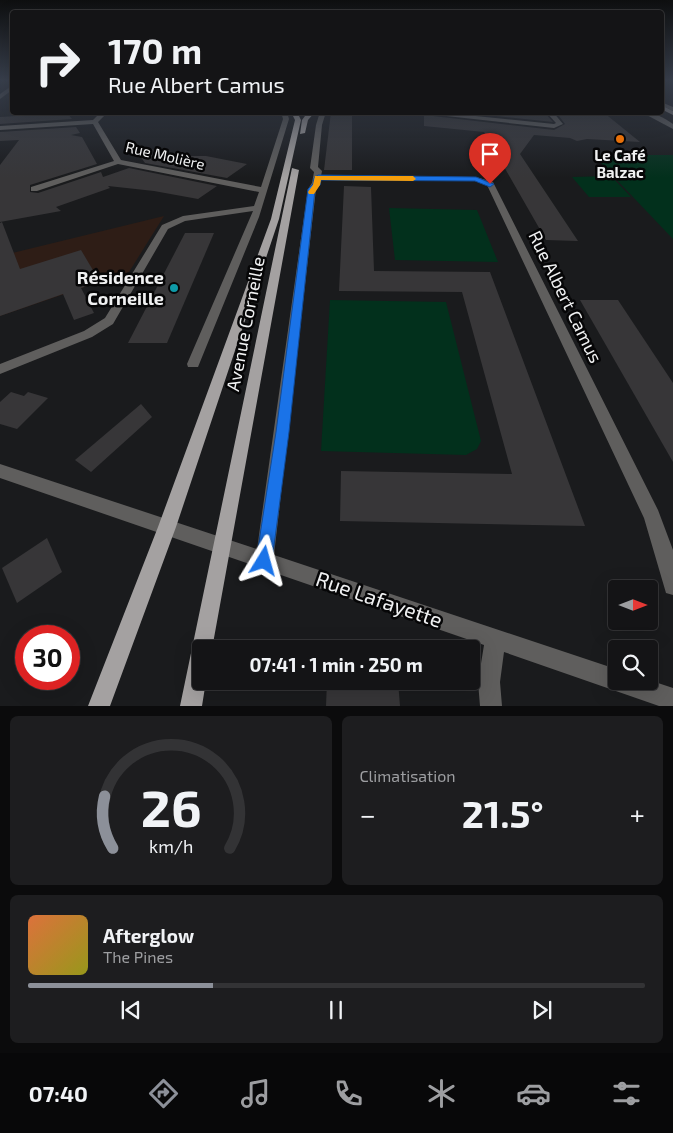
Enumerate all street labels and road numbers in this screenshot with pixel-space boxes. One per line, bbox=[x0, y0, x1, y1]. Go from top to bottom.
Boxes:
street label: Rue Molière bbox=[124, 137, 207, 173]
street label: Rue Albert Camus bbox=[524, 227, 607, 366]
street label: Avenue Corneille bbox=[221, 254, 269, 393]
street label: Rue Lafayette bbox=[313, 565, 446, 632]

